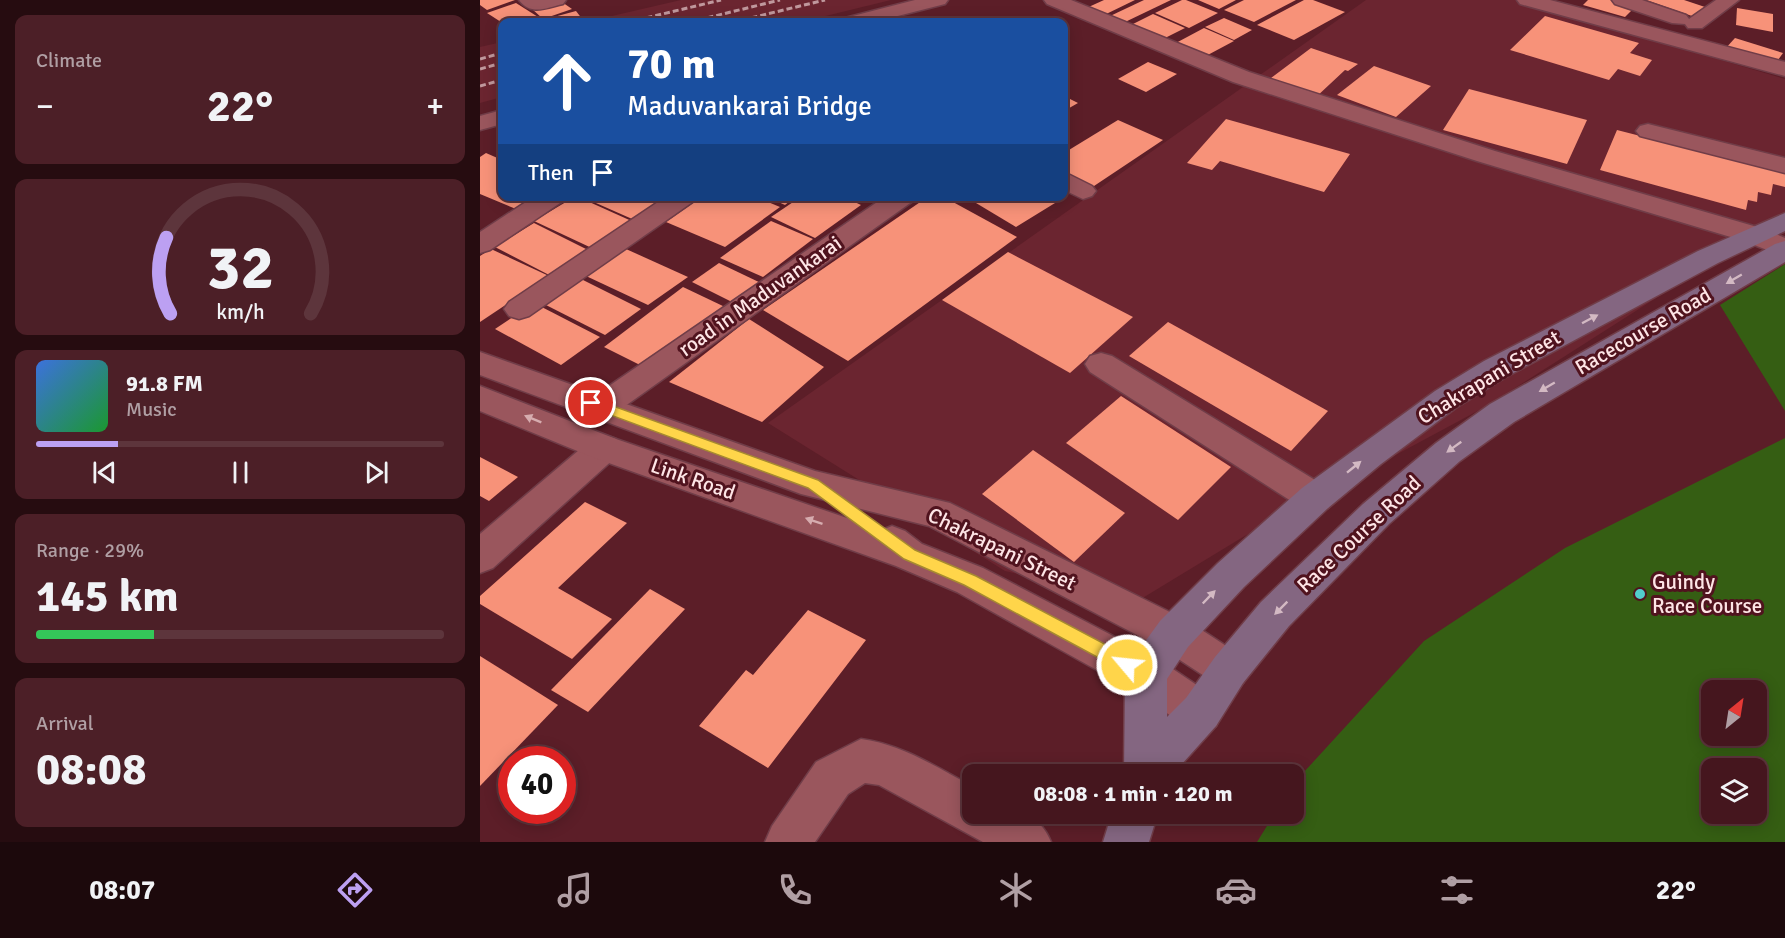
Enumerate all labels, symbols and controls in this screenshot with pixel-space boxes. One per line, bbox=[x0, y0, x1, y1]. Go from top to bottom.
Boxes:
text: 70 m bbox=[627, 39, 716, 90]
icon: ahead bbox=[528, 42, 606, 120]
text: Climate bbox=[36, 48, 102, 73]
text: 22° bbox=[207, 79, 273, 134]
text: − bbox=[36, 86, 54, 127]
text: + bbox=[426, 86, 444, 127]
text: Maduvankarai Bridge bbox=[627, 90, 872, 123]
icon: arrive bbox=[586, 156, 619, 189]
text: Then bbox=[528, 159, 574, 186]
text: 32 bbox=[206, 229, 274, 306]
street label: road in Maduvankarai bbox=[673, 230, 847, 362]
one-way arrow bbox=[1725, 274, 1742, 284]
street label: Racecourse Road bbox=[1570, 282, 1716, 380]
text: km/h bbox=[216, 299, 264, 325]
one-way arrow bbox=[1581, 314, 1598, 324]
street label: Chakrapani Street bbox=[1413, 324, 1565, 430]
text: 91.8 FM bbox=[126, 370, 203, 397]
pin bbox=[565, 377, 616, 428]
one-way arrow bbox=[1539, 381, 1555, 392]
icon: arrive bbox=[574, 386, 607, 419]
text: Music bbox=[126, 397, 177, 422]
one-way arrow bbox=[523, 414, 541, 424]
one-way arrow bbox=[1447, 441, 1462, 453]
street label: Link Road bbox=[647, 452, 739, 506]
icon: previous bbox=[88, 456, 121, 489]
icon: pause bbox=[224, 456, 257, 489]
icon: next bbox=[360, 456, 393, 489]
one-way arrow bbox=[1346, 460, 1362, 473]
street label: Race Course Road bbox=[1292, 470, 1426, 598]
street label: Chakrapani Street bbox=[924, 502, 1080, 596]
one-way arrow bbox=[805, 516, 823, 526]
text: Range · 29% bbox=[36, 538, 144, 563]
text: 145 km bbox=[36, 569, 179, 624]
place label: Guindy Race Course bbox=[1652, 569, 1762, 619]
marker: Guindy Race Course bbox=[1633, 587, 1647, 601]
one-way arrow bbox=[1202, 590, 1216, 605]
one-way arrow bbox=[1274, 601, 1288, 615]
position arrow bbox=[1095, 633, 1159, 697]
north arrow bbox=[1701, 680, 1767, 746]
map controls bbox=[1701, 680, 1767, 824]
text: Arrival bbox=[36, 711, 94, 736]
text: 08:08 bbox=[36, 742, 146, 797]
speed limit sign: 40 bbox=[498, 746, 576, 824]
button: layers bbox=[1701, 758, 1767, 824]
text: 08:08 · 1 min · 120 m bbox=[1033, 780, 1233, 807]
icon: directions bbox=[334, 869, 376, 911]
icon: music bbox=[554, 869, 596, 911]
icon: phone bbox=[774, 869, 816, 911]
icon: climate bbox=[995, 869, 1037, 911]
icon: car bbox=[1215, 869, 1257, 911]
icon: filters bbox=[1436, 869, 1478, 911]
text: 08:07 bbox=[89, 874, 155, 907]
text: 22° bbox=[1656, 874, 1696, 907]

